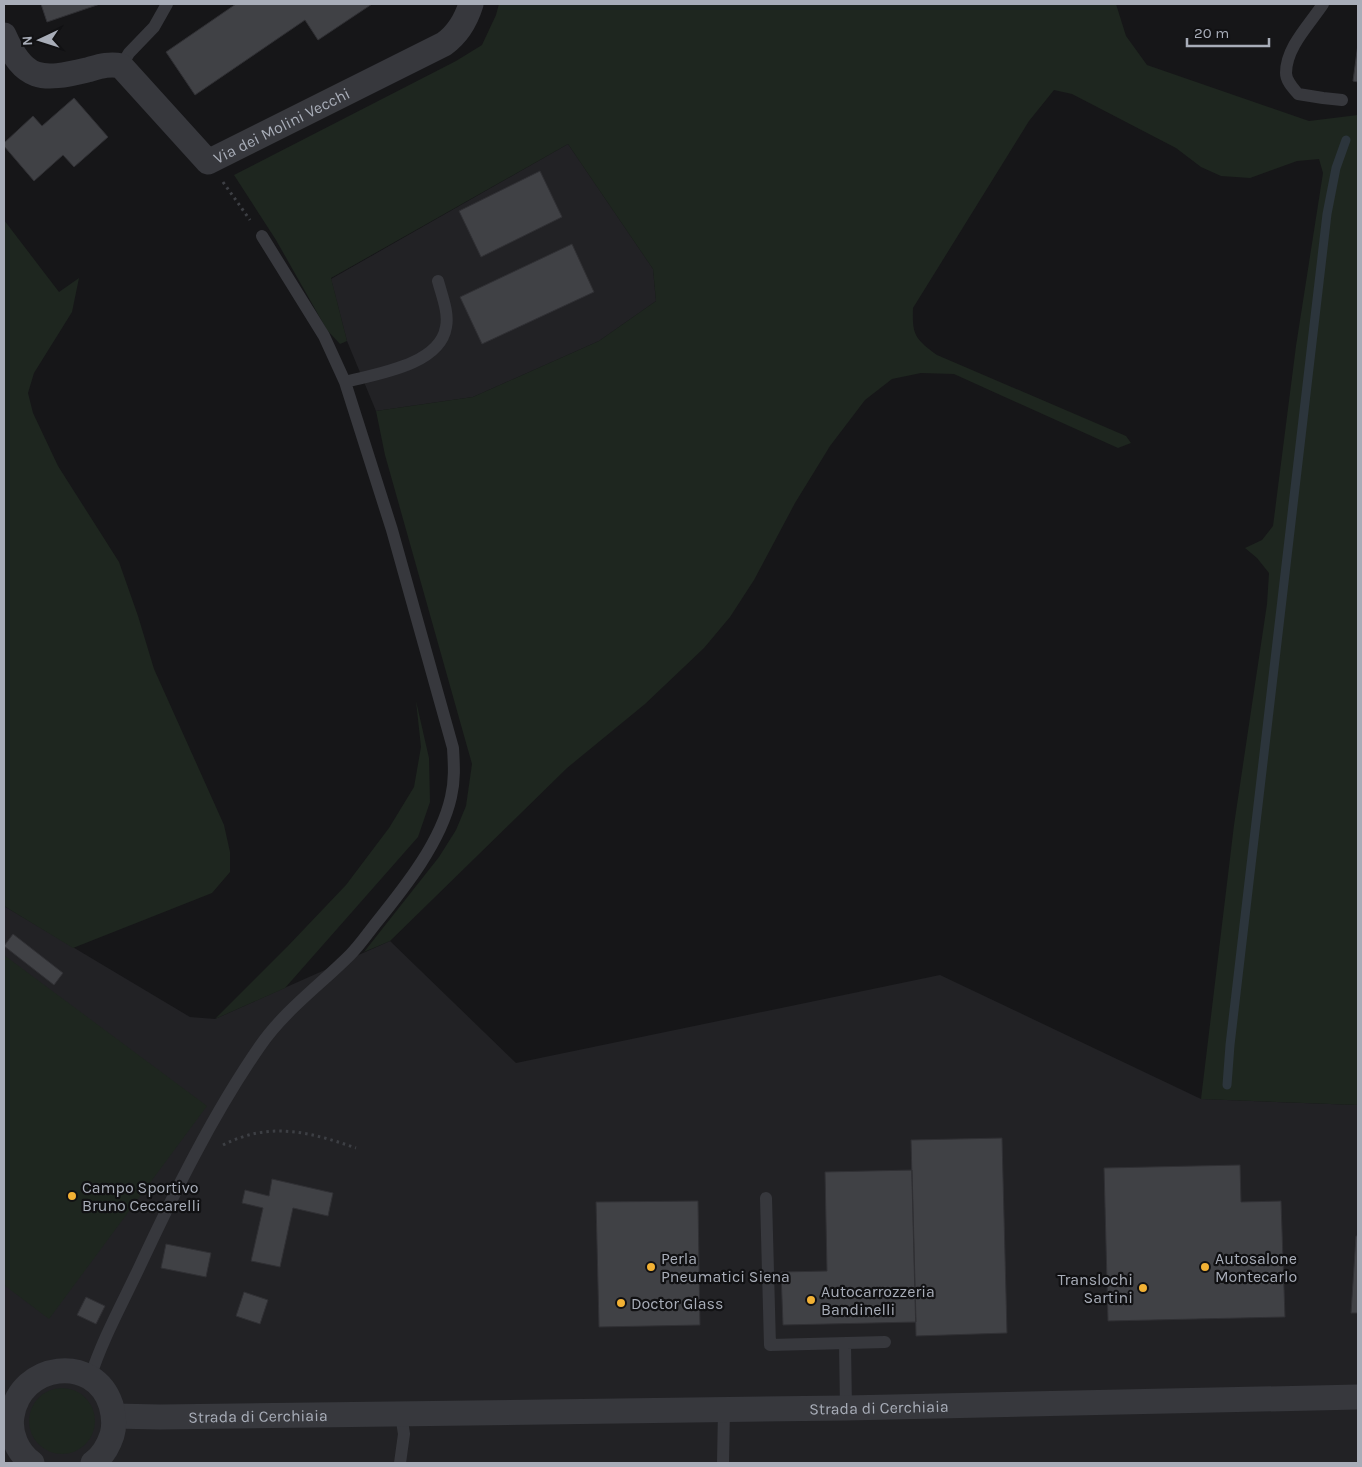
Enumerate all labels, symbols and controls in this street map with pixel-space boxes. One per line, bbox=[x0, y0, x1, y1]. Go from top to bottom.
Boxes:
north arrow bbox=[15, 15, 65, 65]
scale bar bbox=[1187, 15, 1270, 47]
text: 20 m bbox=[1194, 24, 1229, 42]
text: N bbox=[19, 35, 36, 46]
street label: Via dei Molini Vecchi bbox=[210, 84, 353, 168]
place label: Campo Sportivo Bruno Ceccarelli bbox=[82, 1178, 201, 1215]
marker: Campo Sportivo Bruno Ceccarelli bbox=[66, 1190, 78, 1202]
place label: Perla Pneumatici Siena bbox=[661, 1249, 790, 1286]
place label: Autosalone Montecarlo bbox=[1215, 1249, 1297, 1286]
marker: Perla Pneumatici Siena bbox=[645, 1261, 657, 1273]
marker: Autosalone Montecarlo bbox=[1199, 1261, 1211, 1273]
place label: Translochi Sartini bbox=[1058, 1270, 1133, 1307]
place label: Autocarrozzeria Bandinelli bbox=[821, 1282, 935, 1319]
marker: Translochi Sartini bbox=[1137, 1282, 1149, 1294]
place label: Doctor Glass bbox=[631, 1294, 723, 1313]
marker: Autocarrozzeria Bandinelli bbox=[805, 1294, 817, 1306]
marker: Doctor Glass bbox=[615, 1297, 627, 1309]
street label: Strada di Cerchiaia bbox=[809, 1397, 949, 1418]
street label: Strada di Cerchiaia bbox=[188, 1406, 328, 1427]

